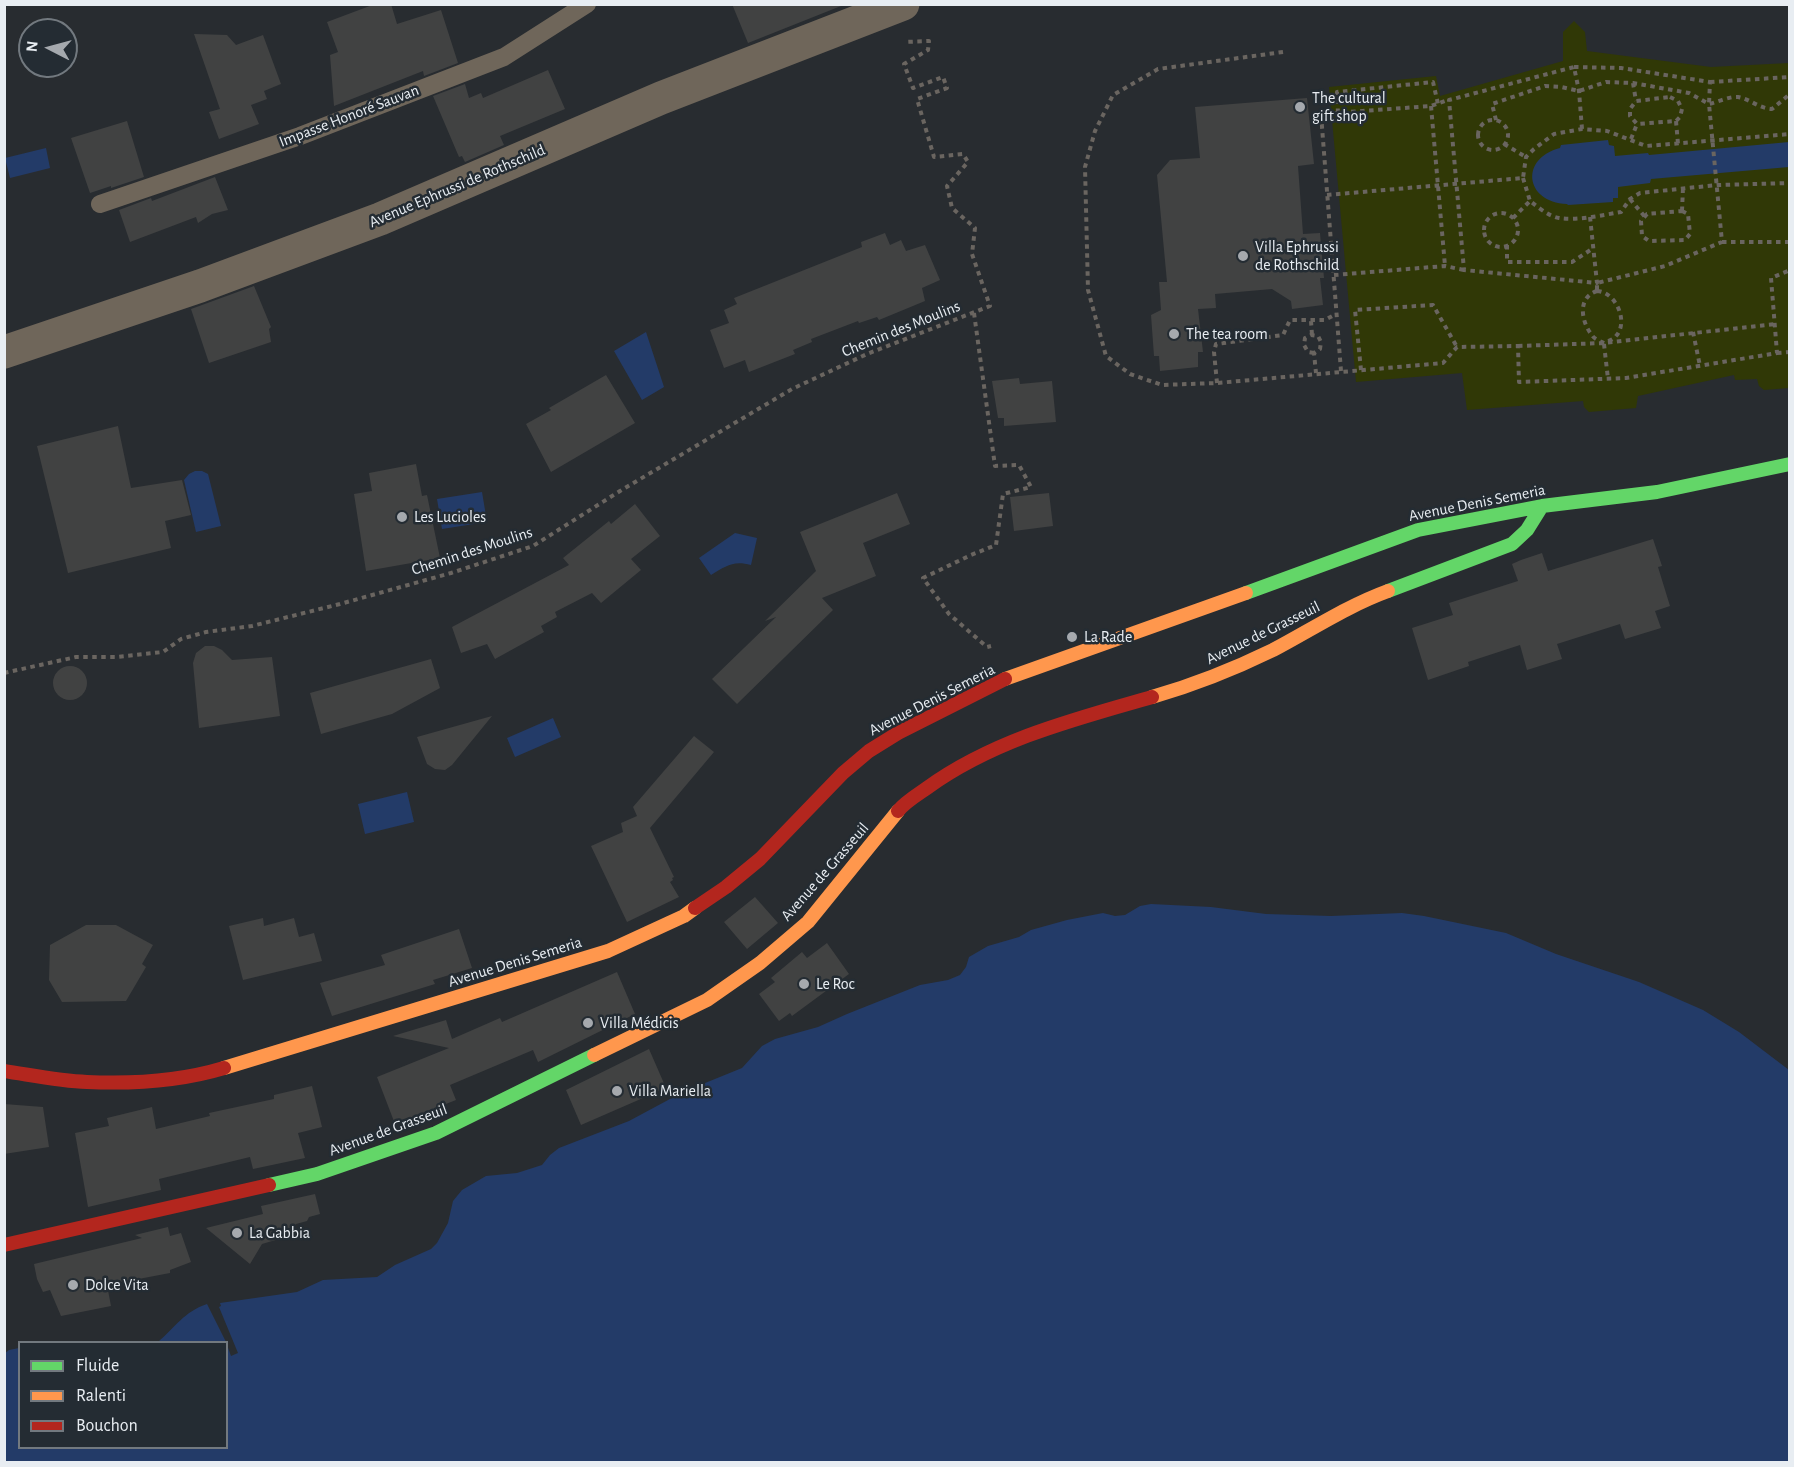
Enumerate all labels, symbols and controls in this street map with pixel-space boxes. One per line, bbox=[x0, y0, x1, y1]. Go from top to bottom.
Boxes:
north arrow bbox=[18, 18, 78, 78]
text: N bbox=[24, 40, 41, 53]
street label: Impasse Honoré Sauvan bbox=[276, 80, 422, 152]
place label: The cultural gift shop bbox=[1312, 88, 1386, 126]
marker: The cultural gift shop bbox=[1293, 100, 1307, 114]
street label: Avenue Ephrussi de Rothschild bbox=[366, 140, 548, 232]
place label: Villa Ephrussi de Rothschild bbox=[1255, 237, 1339, 275]
marker: Villa Ephrussi de Rothschild bbox=[1236, 249, 1250, 263]
street label: Chemin des Moulins bbox=[839, 296, 963, 362]
place label: The tea room bbox=[1186, 324, 1268, 344]
marker: The tea room bbox=[1167, 327, 1181, 341]
street label: Avenue Denis Semeria bbox=[1407, 480, 1547, 526]
place label: Les Lucioles bbox=[414, 507, 486, 527]
marker: Les Lucioles bbox=[395, 510, 409, 524]
street label: Chemin des Moulins bbox=[409, 522, 535, 580]
street label: Avenue de Grasseuil bbox=[1203, 597, 1323, 669]
place label: La Rade bbox=[1084, 627, 1132, 647]
marker: La Rade bbox=[1065, 630, 1079, 644]
street label: Avenue Denis Semeria bbox=[866, 660, 998, 740]
street label: Avenue de Grasseuil bbox=[777, 819, 873, 925]
street label: Avenue Denis Semeria bbox=[446, 933, 584, 991]
place label: Le Roc bbox=[816, 974, 855, 994]
marker: Le Roc bbox=[797, 977, 811, 991]
place label: Villa Médicis bbox=[600, 1013, 679, 1033]
marker: Villa Médicis bbox=[581, 1016, 595, 1030]
place label: Villa Mariella bbox=[629, 1081, 711, 1101]
marker: Villa Mariella bbox=[610, 1084, 624, 1098]
street label: Avenue de Grasseuil bbox=[326, 1100, 450, 1160]
place label: La Gabbia bbox=[249, 1223, 310, 1243]
marker: La Gabbia bbox=[230, 1226, 244, 1240]
place label: Dolce Vita bbox=[85, 1275, 149, 1295]
marker: Dolce Vita bbox=[66, 1278, 80, 1292]
legend bbox=[18, 1341, 228, 1449]
text: Fluide bbox=[76, 1357, 119, 1375]
text: Ralenti bbox=[76, 1387, 126, 1405]
text: Bouchon bbox=[76, 1417, 138, 1435]

